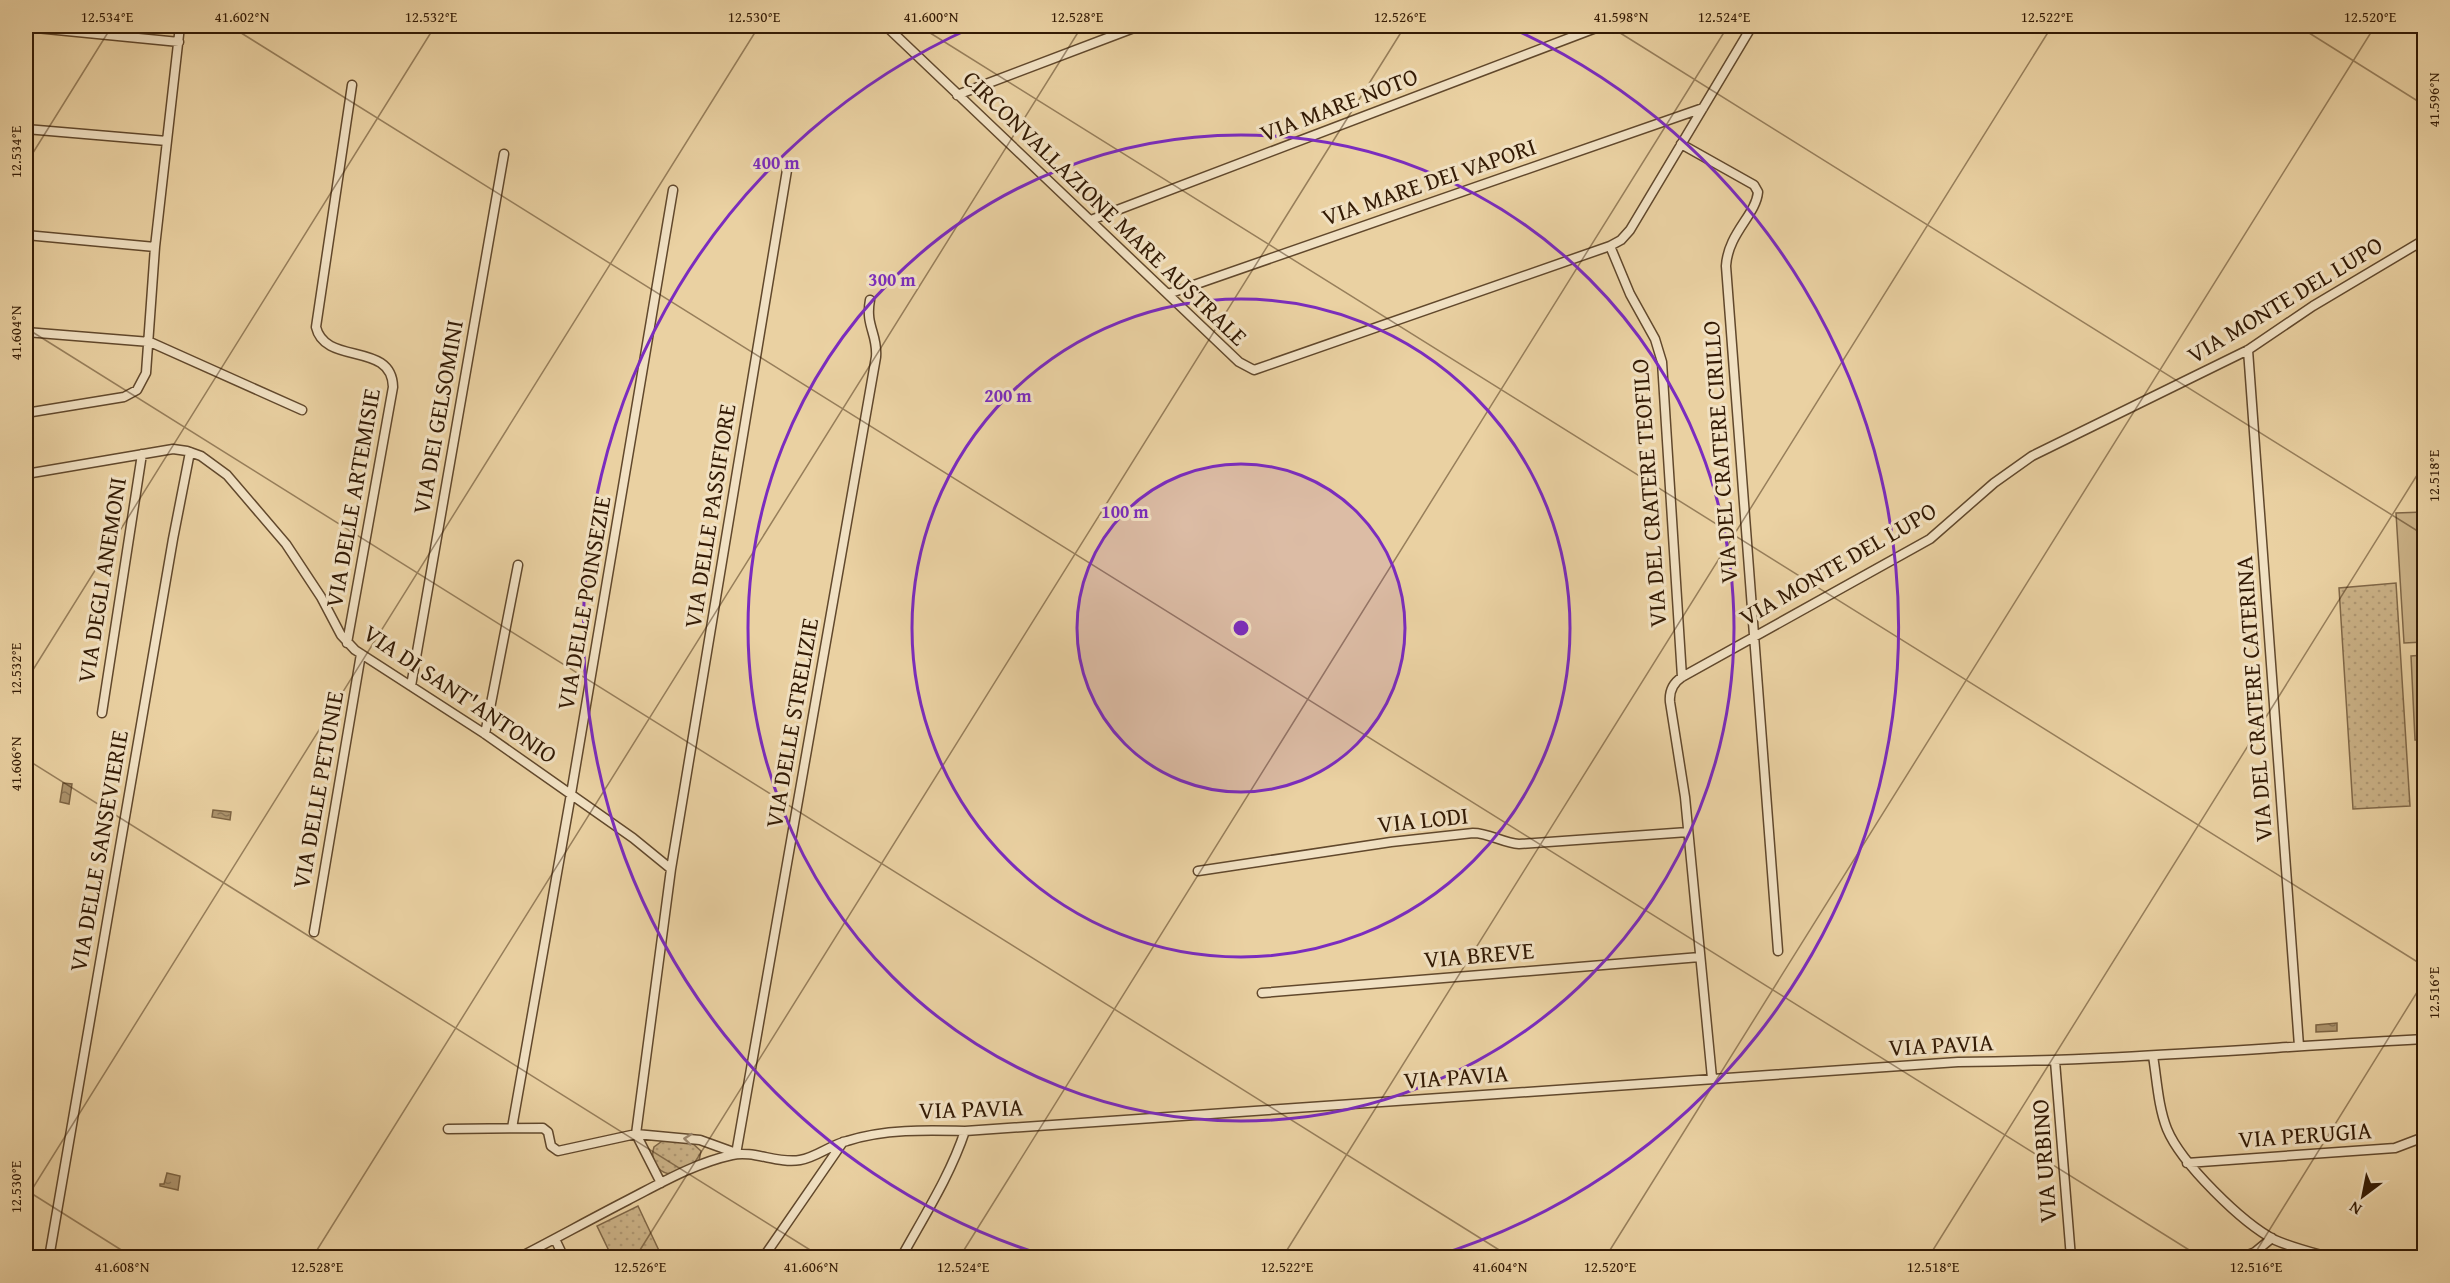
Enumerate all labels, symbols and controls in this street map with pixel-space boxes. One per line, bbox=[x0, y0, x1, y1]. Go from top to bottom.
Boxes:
text: 12.534°E bbox=[81, 6, 134, 27]
text: 41.602°N bbox=[215, 6, 270, 27]
text: 12.532°E bbox=[405, 6, 458, 27]
text: 12.530°E bbox=[728, 6, 781, 27]
text: 41.600°N bbox=[904, 6, 959, 27]
text: 12.528°E bbox=[1051, 6, 1104, 27]
text: 12.526°E bbox=[1374, 6, 1427, 27]
text: 41.598°N bbox=[1594, 6, 1649, 27]
text: 12.524°E bbox=[1698, 6, 1751, 27]
text: 12.522°E bbox=[2021, 6, 2074, 27]
text: 12.520°E bbox=[2344, 6, 2397, 27]
street label: VIA MARE NOTO bbox=[1255, 58, 1423, 151]
street label: CIRCONVALLAZIONE MARE AUSTRALE bbox=[955, 62, 1255, 353]
text: 41.596°N bbox=[2423, 72, 2444, 127]
text: 12.534°E bbox=[5, 125, 26, 178]
street label: VIA MARE DEI VAPORI bbox=[1317, 128, 1541, 235]
text: 400 m bbox=[752, 149, 800, 176]
street label: VIA MONTE DEL LUPO bbox=[2180, 227, 2389, 372]
text: 300 m bbox=[868, 266, 916, 293]
text: 41.604°N bbox=[5, 305, 26, 360]
street label: VIA DEI GELSOMINI bbox=[403, 317, 472, 517]
street label: VIA DEL CRATERE CIRILLO bbox=[1693, 319, 1746, 585]
street label: VIA DEL CRATERE TEOFILO bbox=[1622, 358, 1675, 629]
text: 200 m bbox=[984, 382, 1032, 409]
street label: VIA DELLE ARTEMISIE bbox=[316, 385, 389, 610]
street label: VIA DELLE PASSIFIORE bbox=[674, 401, 745, 631]
text: 12.518°E bbox=[2423, 449, 2444, 502]
street label: VIA DEGLI ANEMONI bbox=[68, 475, 135, 685]
street label: VIA DELLE POINSEZIE bbox=[547, 493, 620, 713]
street label: VIA MONTE DEL LUPO bbox=[1733, 493, 1943, 634]
text: 100 m bbox=[1101, 498, 1149, 525]
street label: VIA DEL CRATERE CATERINA bbox=[2226, 554, 2281, 843]
street label: VIA DI SANT'ANTONIO bbox=[356, 615, 564, 772]
street label: VIA DELLE STRELIZIE bbox=[756, 615, 827, 831]
centre of rings bbox=[1231, 618, 1251, 638]
text: 12.532°E bbox=[5, 642, 26, 695]
street label: VIA DELLE PETUNIE bbox=[283, 688, 352, 891]
street label: VIA DELLE SANSEVIERIE bbox=[60, 727, 137, 975]
text: 41.606°N bbox=[5, 736, 26, 791]
street label: VIA LODI bbox=[1376, 797, 1470, 842]
street label: VIA BREVE bbox=[1422, 932, 1535, 977]
text: 12.516°E bbox=[2423, 966, 2444, 1019]
street label: VIA PAVIA bbox=[1888, 1024, 1995, 1065]
street label: VIA PAVIA bbox=[1402, 1055, 1510, 1098]
street label: VIA PAVIA bbox=[918, 1089, 1024, 1128]
street label: VIA URBINO bbox=[2022, 1098, 2065, 1224]
street label: VIA PERUGIA bbox=[2237, 1112, 2373, 1157]
one-way arrow bbox=[683, 1133, 692, 1145]
text: 12.530°E bbox=[5, 1160, 26, 1213]
north arrow bbox=[2333, 1166, 2393, 1226]
text: N bbox=[2344, 1196, 2366, 1222]
text: 41.608°N bbox=[95, 1256, 150, 1277]
text: 12.528°E bbox=[291, 1256, 344, 1277]
text: 12.526°E bbox=[614, 1256, 667, 1277]
text: 41.606°N bbox=[784, 1256, 839, 1277]
text: 12.524°E bbox=[937, 1256, 990, 1277]
text: 12.522°E bbox=[1261, 1256, 1314, 1277]
text: 41.604°N bbox=[1473, 1256, 1528, 1277]
text: 12.520°E bbox=[1584, 1256, 1637, 1277]
text: 12.518°E bbox=[1907, 1256, 1960, 1277]
text: 12.516°E bbox=[2230, 1256, 2283, 1277]

